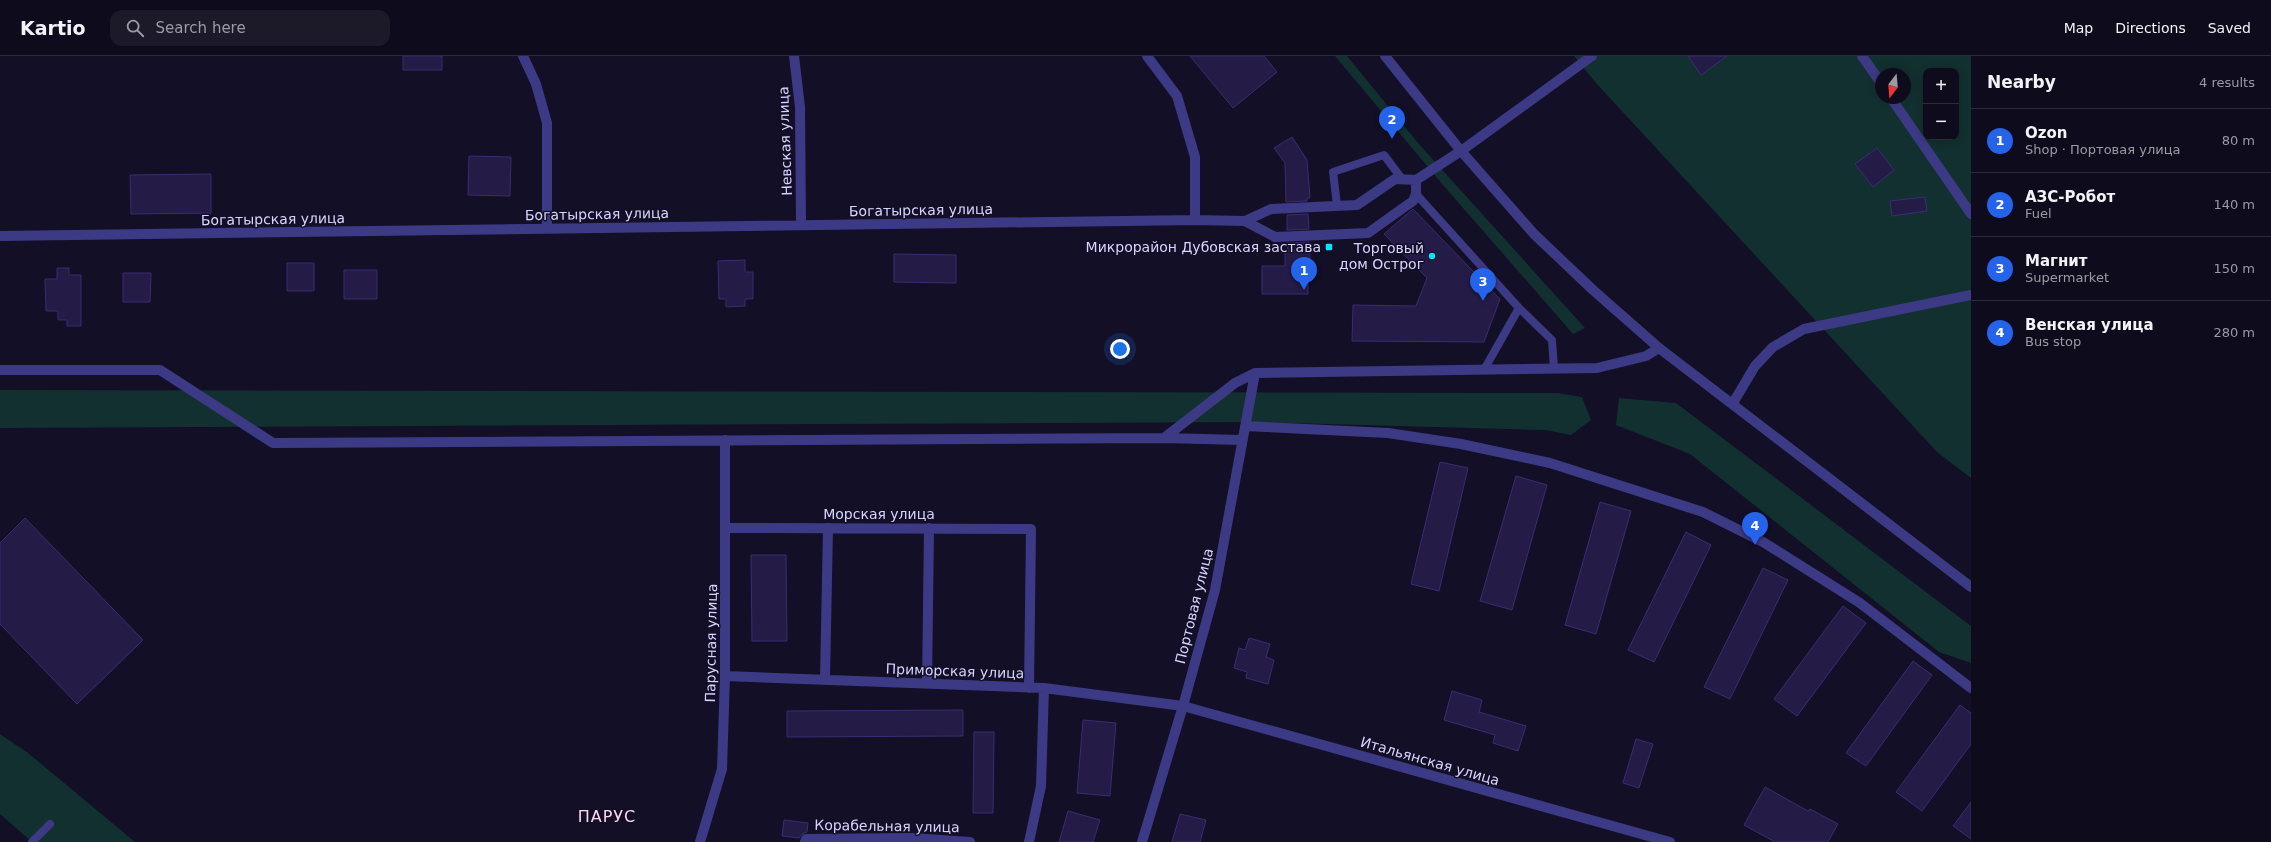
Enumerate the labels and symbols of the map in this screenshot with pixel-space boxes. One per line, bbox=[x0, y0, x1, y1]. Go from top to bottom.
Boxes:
north arrow bbox=[1875, 68, 1911, 104]
street label: Невская улица bbox=[775, 86, 795, 196]
pin: 2 bbox=[1379, 106, 1405, 139]
street label: Богатырская улица bbox=[849, 201, 993, 219]
street label: Богатырская улица bbox=[525, 205, 669, 223]
street label: Богатырская улица bbox=[201, 210, 345, 228]
place label: Микрорайон Дубовская застава bbox=[1086, 239, 1321, 255]
place label: Торговый дом Острог bbox=[1339, 240, 1424, 272]
marker: Микрорайон Дубовская застава bbox=[1324, 242, 1334, 252]
marker: Торговый дом Острог bbox=[1427, 251, 1437, 261]
pin: 1 bbox=[1291, 257, 1317, 290]
pin: 3 bbox=[1470, 268, 1496, 301]
your location bbox=[1110, 339, 1130, 359]
street label: Морская улица bbox=[823, 506, 935, 522]
pin: 4 bbox=[1742, 512, 1768, 545]
street label: Портовая улица bbox=[1172, 546, 1216, 666]
street label: Парусная улица bbox=[702, 583, 720, 703]
street label: Приморская улица bbox=[885, 661, 1025, 681]
street label: Итальянская улица bbox=[1359, 733, 1501, 789]
district label: ПАРУС bbox=[578, 807, 636, 826]
street label: Корабельная улица bbox=[814, 817, 960, 835]

